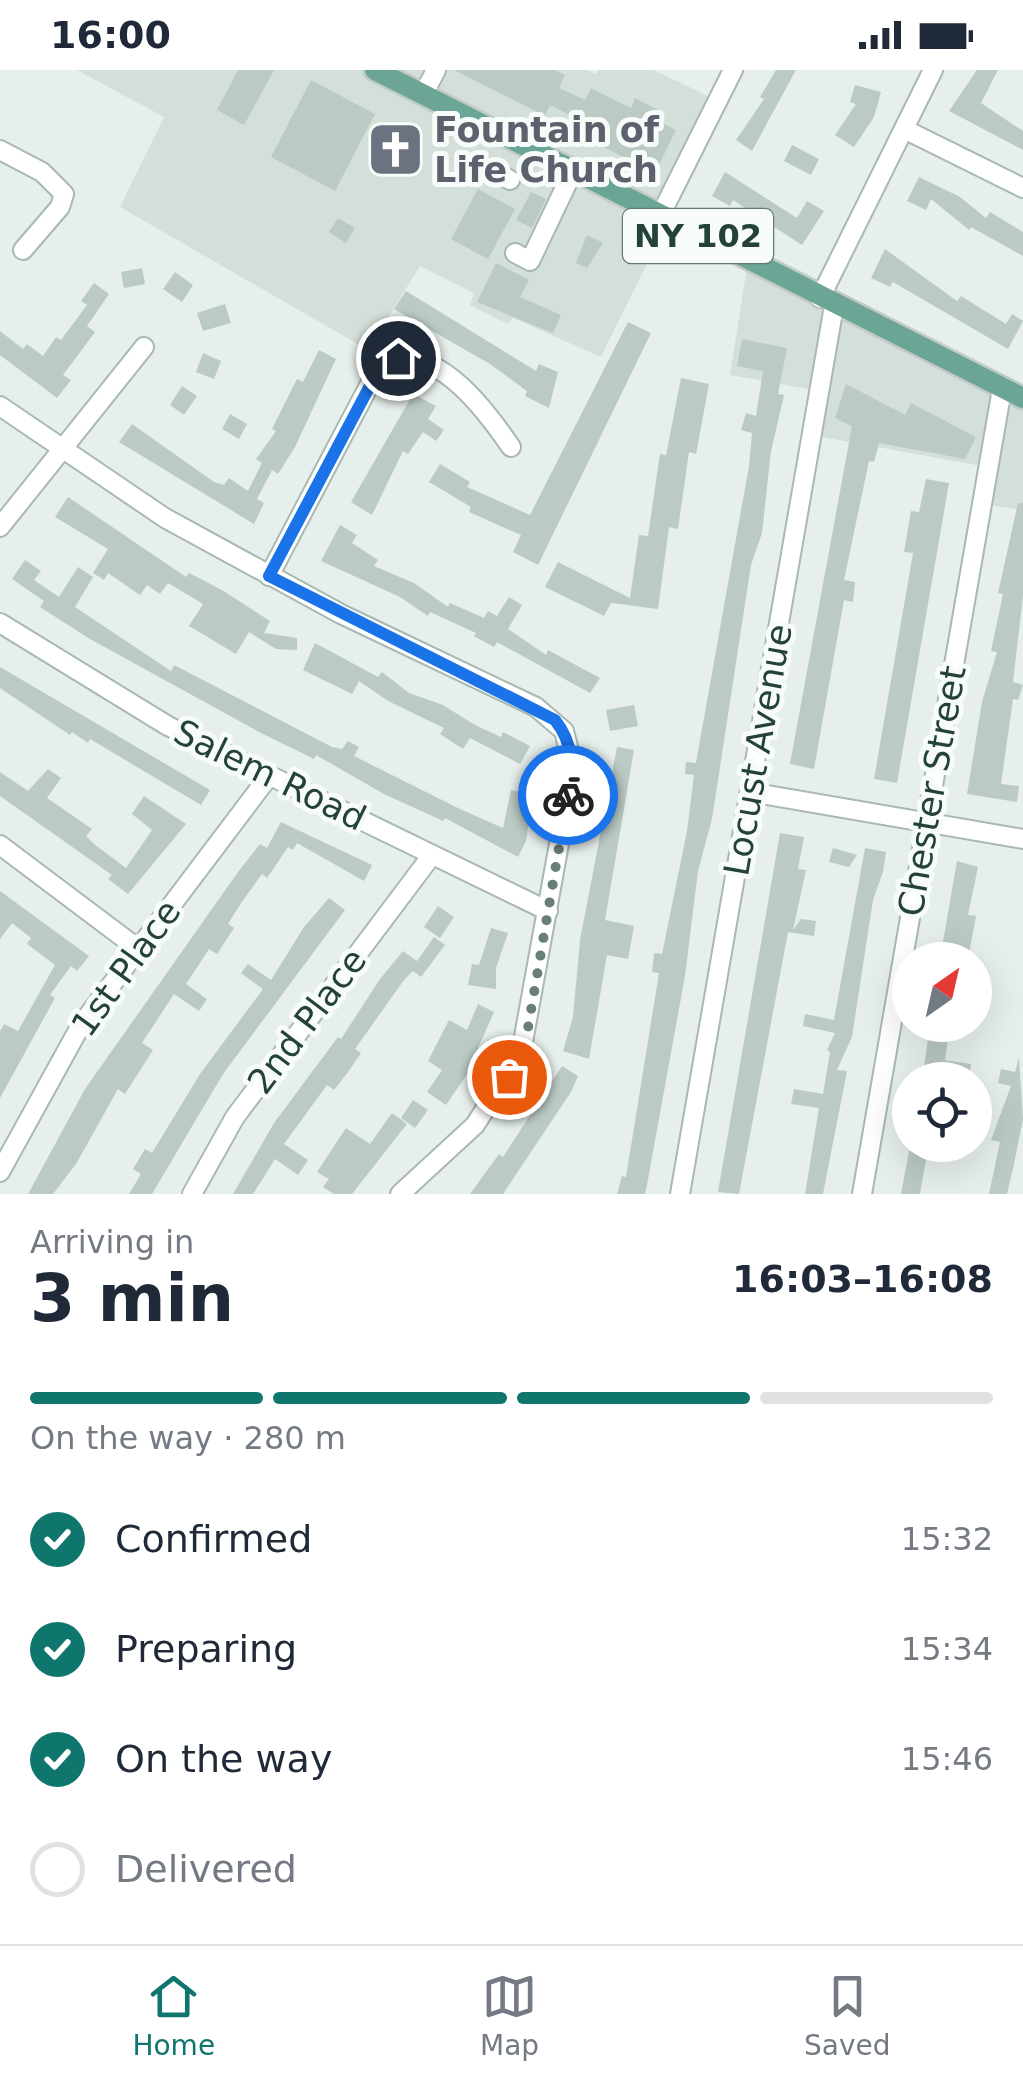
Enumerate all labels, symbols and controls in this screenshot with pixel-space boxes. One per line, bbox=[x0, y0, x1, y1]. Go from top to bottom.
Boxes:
text: 16:00 bbox=[50, 13, 171, 57]
place label: Fountain of Life Church bbox=[434, 110, 660, 190]
church icon: Fountain of Life Church bbox=[365, 120, 425, 180]
road number: NY 102 bbox=[623, 209, 773, 263]
pin bbox=[356, 316, 441, 401]
icon: home bbox=[371, 331, 426, 386]
street label: Locust Avenue bbox=[716, 621, 800, 879]
street label: Chester Street bbox=[890, 663, 974, 919]
street label: Salem Road bbox=[168, 711, 372, 839]
courier bbox=[518, 745, 618, 845]
icon: bike bbox=[541, 768, 596, 823]
street label: 1st Place bbox=[63, 892, 189, 1044]
street label: 2nd Place bbox=[240, 941, 374, 1101]
north arrow bbox=[892, 942, 992, 1042]
map controls bbox=[892, 942, 992, 1162]
pin bbox=[467, 1035, 552, 1120]
icon: bag bbox=[482, 1050, 537, 1105]
button: locate bbox=[892, 1062, 992, 1162]
text: Arriving in bbox=[30, 1223, 194, 1261]
text: 16:03–16:08 bbox=[732, 1257, 993, 1301]
text: 3 min bbox=[30, 1261, 234, 1336]
text: On the way · 280 m bbox=[30, 1419, 346, 1457]
icon: check bbox=[30, 1512, 85, 1567]
text: Confirmed bbox=[115, 1517, 312, 1561]
text: 15:32 bbox=[901, 1520, 993, 1558]
icon: check bbox=[30, 1622, 85, 1677]
text: Preparing bbox=[115, 1627, 297, 1671]
text: 15:34 bbox=[901, 1630, 993, 1668]
icon: check bbox=[30, 1732, 85, 1787]
text: On the way bbox=[115, 1737, 332, 1781]
text: 15:46 bbox=[901, 1740, 993, 1778]
text: Delivered bbox=[115, 1847, 297, 1891]
tab: Home bbox=[132, 1969, 215, 2062]
tab: Map bbox=[480, 1969, 539, 2062]
tab: Saved bbox=[804, 1969, 891, 2062]

